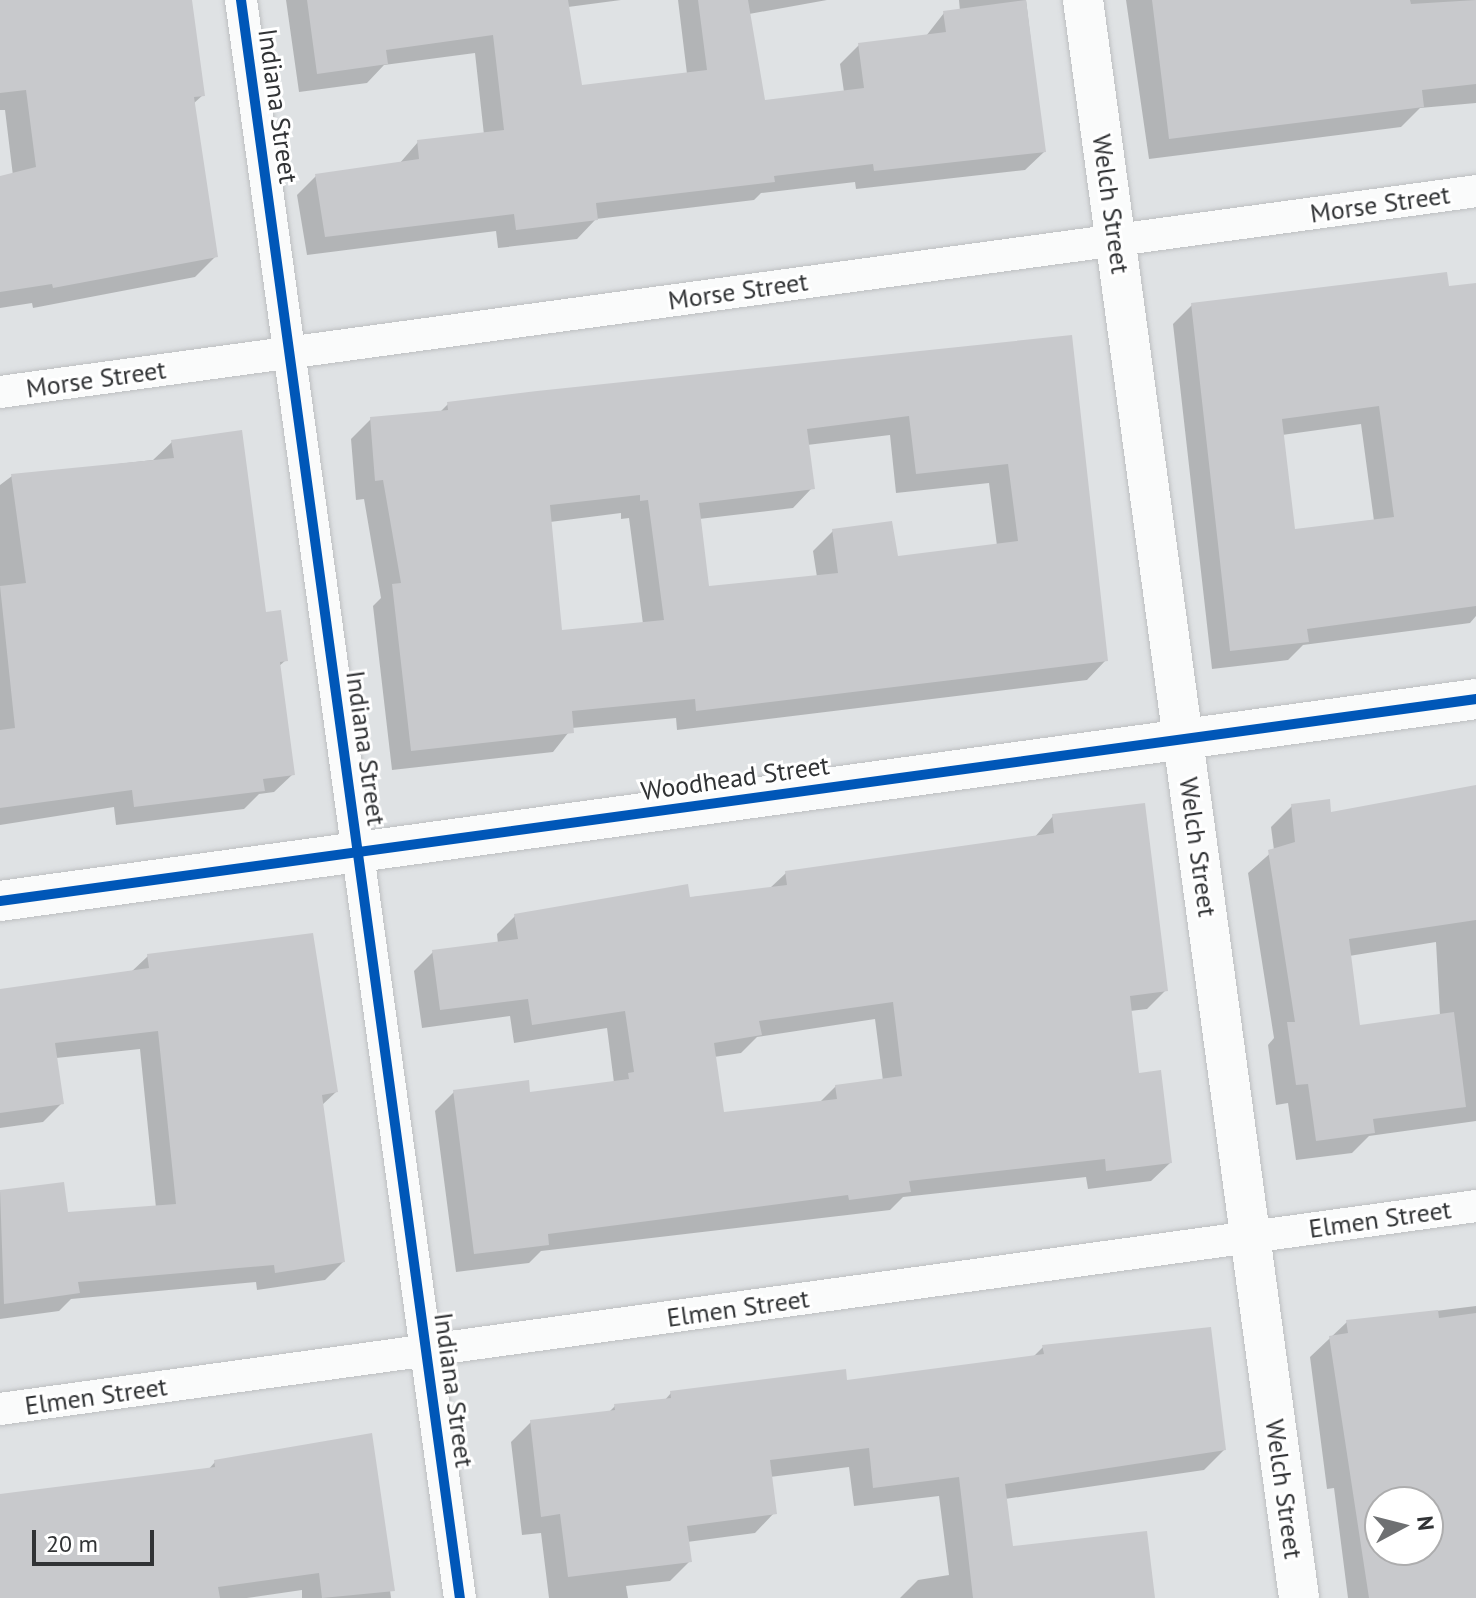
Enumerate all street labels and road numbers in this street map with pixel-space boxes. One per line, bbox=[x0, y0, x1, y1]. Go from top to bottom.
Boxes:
street label: Indiana Street bbox=[252, 27, 304, 185]
street label: Welch Street bbox=[1086, 132, 1136, 276]
street label: Morse Street bbox=[1308, 179, 1452, 229]
street label: Morse Street bbox=[666, 266, 810, 316]
street label: Morse Street bbox=[24, 354, 168, 404]
street label: Indiana Street bbox=[340, 669, 392, 827]
street label: Woodhead Street bbox=[639, 749, 831, 807]
street label: Welch Street bbox=[1173, 775, 1223, 919]
street label: Elmen Street bbox=[1307, 1194, 1453, 1244]
street label: Elmen Street bbox=[665, 1283, 811, 1333]
street label: Indiana Street bbox=[428, 1311, 480, 1469]
street label: Elmen Street bbox=[23, 1371, 169, 1421]
street label: Welch Street bbox=[1259, 1417, 1309, 1561]

